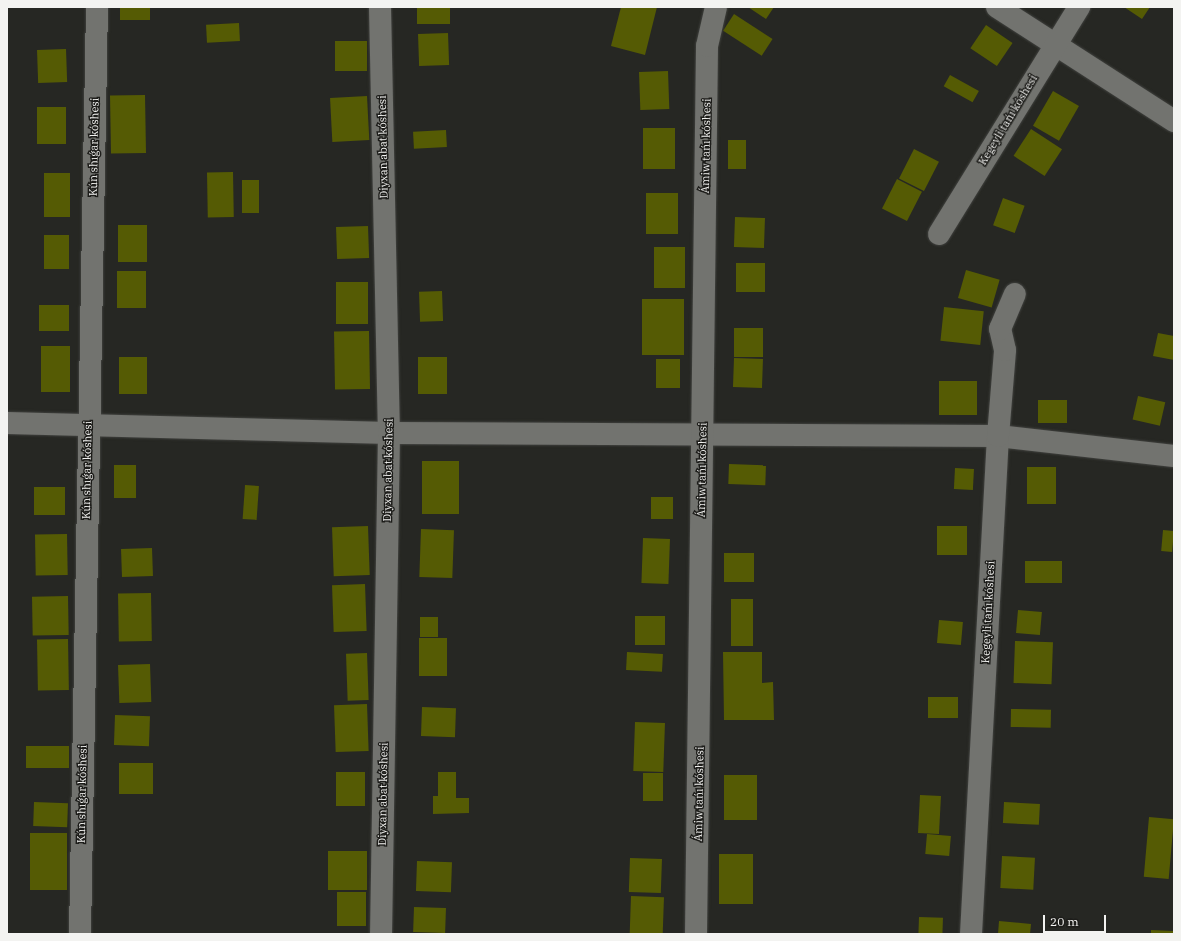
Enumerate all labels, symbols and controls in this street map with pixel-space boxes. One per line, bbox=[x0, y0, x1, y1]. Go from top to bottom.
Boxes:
street label: Kegeyli tańı kóshesi bbox=[976, 73, 1040, 167]
street label: Diyxan abat kóshesi bbox=[376, 95, 390, 199]
street label: Kún shıǵar kóshesi bbox=[87, 98, 101, 196]
street label: Ámiw tańı kóshesi bbox=[699, 98, 713, 194]
street label: Diyxan abat kóshesi bbox=[381, 418, 395, 522]
street label: Kún shıǵar kóshesi bbox=[80, 421, 94, 519]
street label: Ámiw tańı kóshesi bbox=[695, 422, 709, 518]
street label: Kegeyli tańı kóshesi bbox=[979, 560, 997, 664]
street label: Diyxan abat kóshesi bbox=[376, 742, 390, 846]
street label: Kún shıǵar kóshesi bbox=[75, 745, 89, 843]
street label: Ámiw tańı kóshesi bbox=[692, 746, 706, 842]
scale bar bbox=[1045, 907, 1108, 933]
text: 20 m bbox=[1050, 914, 1079, 929]

